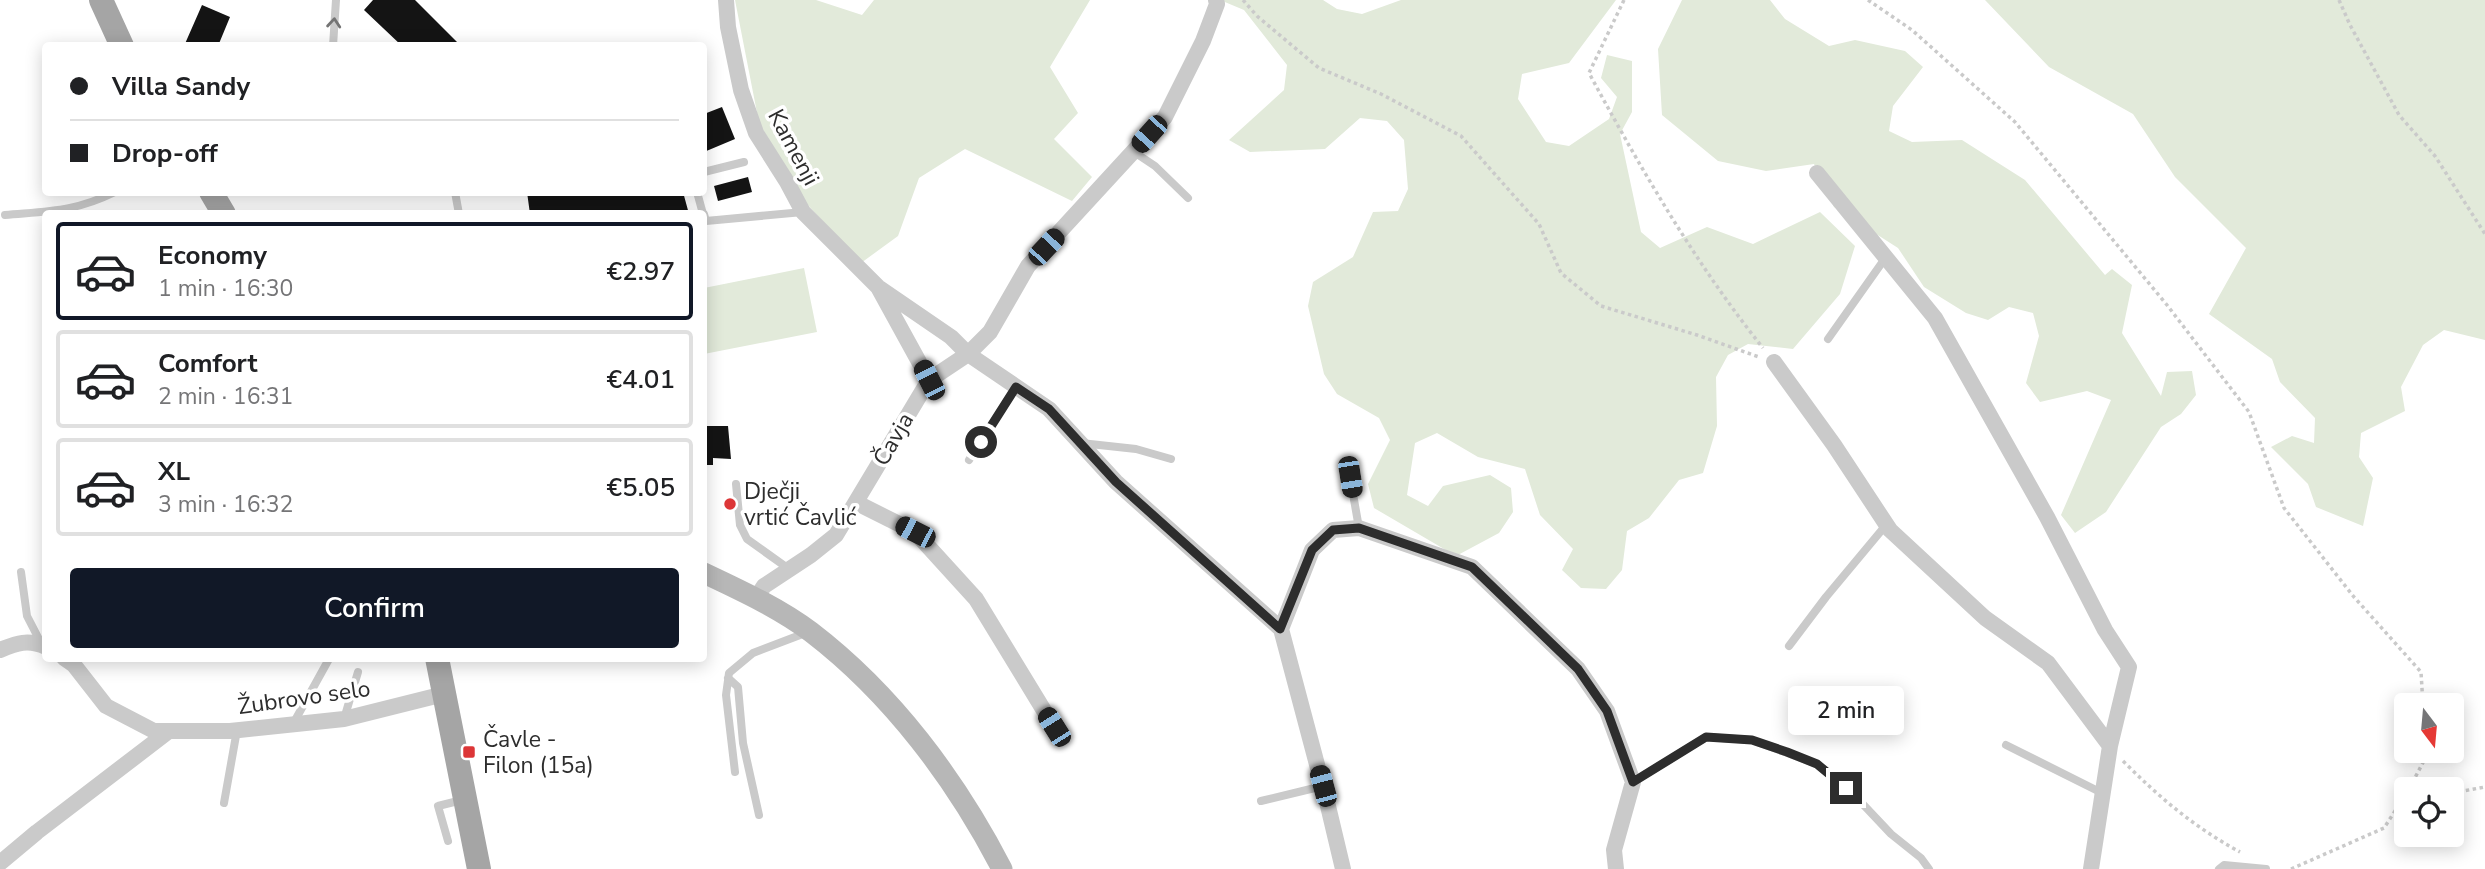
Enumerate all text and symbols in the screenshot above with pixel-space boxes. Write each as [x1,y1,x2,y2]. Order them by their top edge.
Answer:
one-way arrow [326,17,341,28]
text: Villa Sandy [112,69,250,104]
street label: Kamenji [761,104,827,191]
car [1128,111,1171,157]
text: Drop-off [112,136,218,171]
car [1024,224,1069,270]
text: Economy [158,238,267,273]
icon: car [74,240,137,303]
text: €2.97 [606,254,675,289]
text: 1 min · 16:30 [158,273,293,304]
text: Comfort [158,346,258,381]
icon: car [74,348,137,411]
car [911,357,948,403]
text: €4.01 [606,362,675,397]
text: 2 min · 16:31 [158,381,293,412]
street label: Čavja [866,407,921,472]
route start [965,426,997,458]
text: XL [158,454,190,489]
car [1337,455,1364,499]
icon: car [74,456,137,519]
text: €5.05 [606,470,675,505]
place label: Dječji vrtić Čavlić [744,476,857,533]
text: 3 min · 16:32 [158,489,293,520]
marker: Dječji vrtić Čavlić [722,496,738,512]
car [892,513,939,551]
button: Confirm [70,568,679,648]
street label: Žubrovo selo [236,673,372,722]
callout: 2 min [1788,686,1904,736]
north arrow [2394,693,2464,763]
map controls [2394,693,2464,847]
text: 2 min [1817,695,1875,726]
car [1034,704,1075,750]
place label: Čavle - Filon (15a) [483,724,594,781]
marker: Čavle - Filon (15a) [461,744,477,760]
car [1308,763,1339,809]
route end [1830,772,1862,804]
button: locate [2394,777,2464,847]

